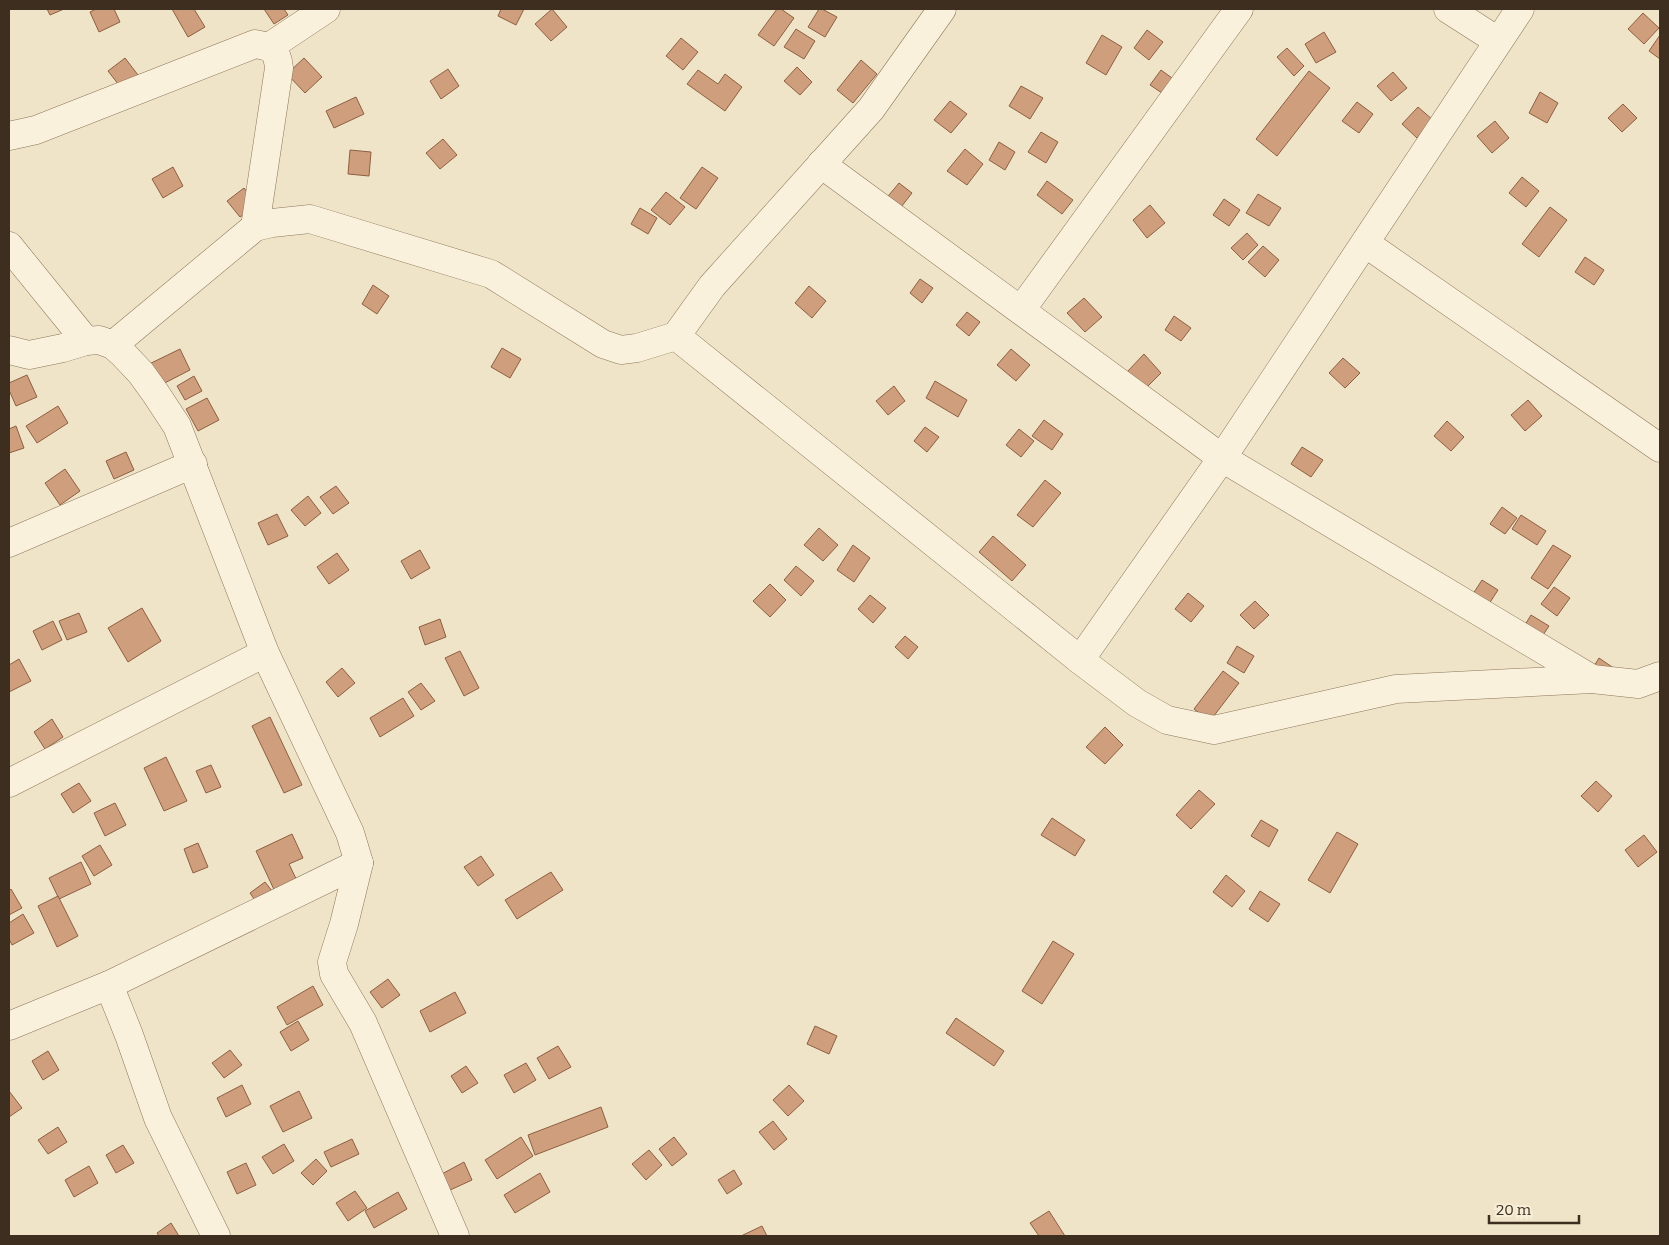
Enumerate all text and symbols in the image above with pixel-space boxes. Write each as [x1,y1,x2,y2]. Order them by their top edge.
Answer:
scale bar [1489,1192,1579,1224]
text: 20 m [1496,1201,1532,1219]

